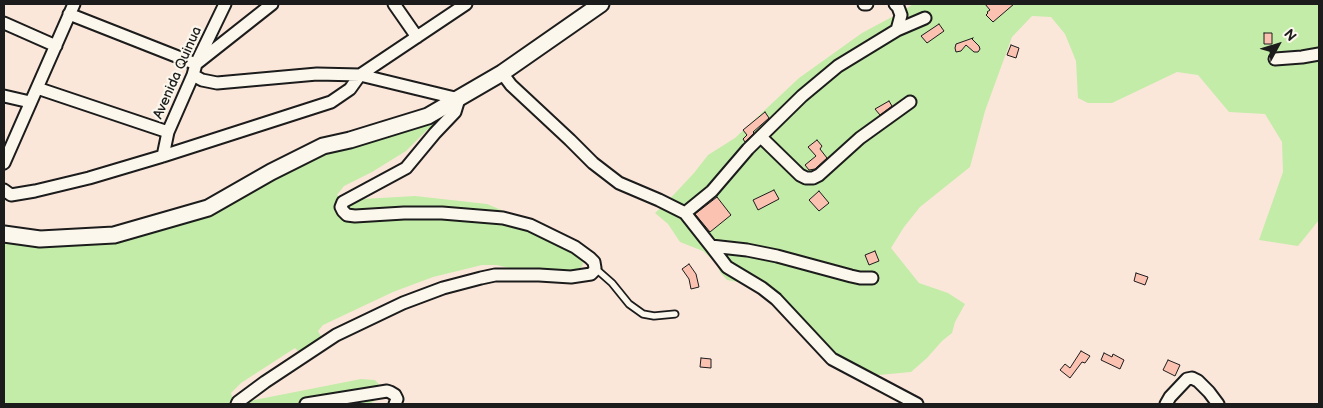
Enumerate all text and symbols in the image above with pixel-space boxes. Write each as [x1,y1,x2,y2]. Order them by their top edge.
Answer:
north arrow [1253,20,1303,70]
street label: Avenida Quinua [150,24,206,122]
text: N [1280,26,1300,45]

